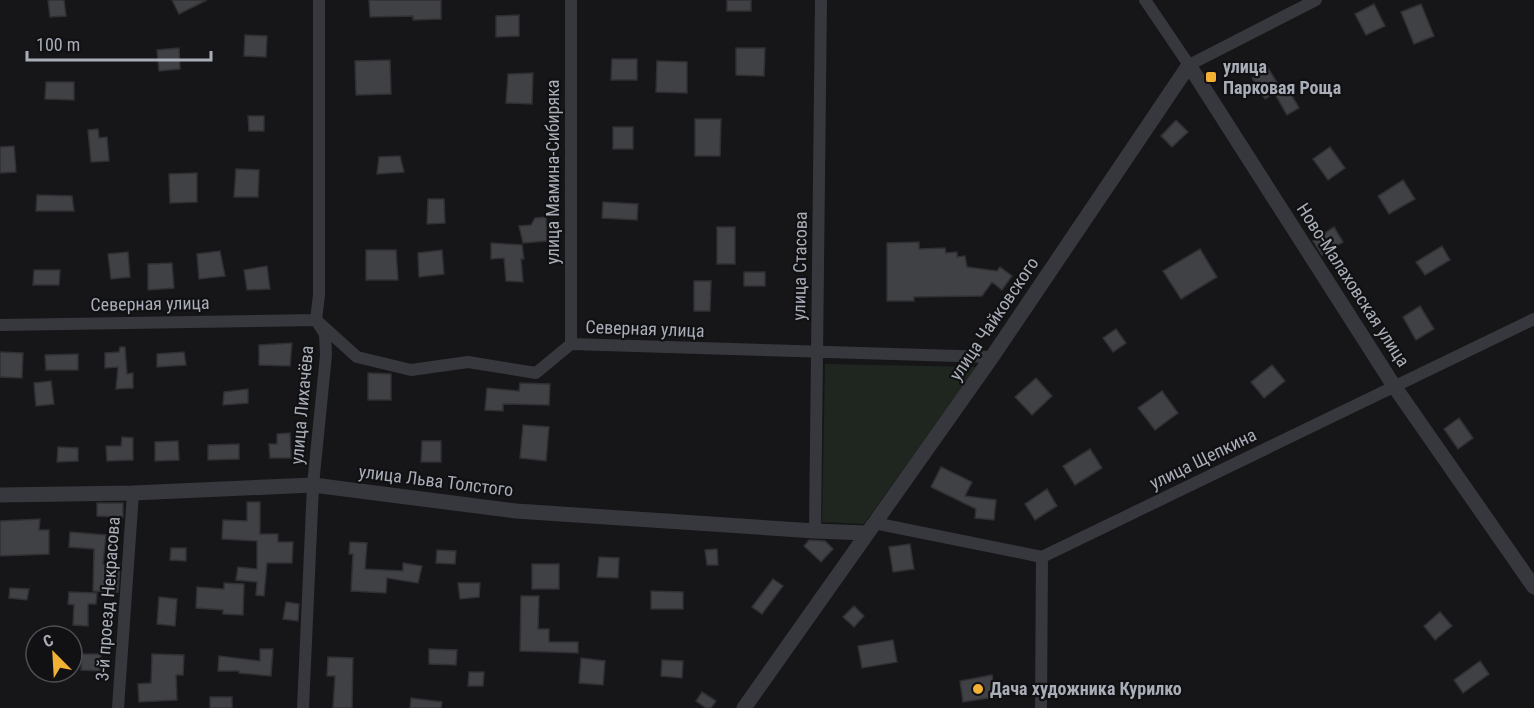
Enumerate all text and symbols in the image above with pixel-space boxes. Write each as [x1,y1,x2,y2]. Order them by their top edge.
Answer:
scale bar [27,24,212,62]
text: 100 m [36,34,80,55]
place label: улица Парковая Роща [1223,56,1341,98]
marker: улица Парковая Роща [1204,70,1218,84]
street label: улица Мамина-Сибиряка [542,80,563,264]
street label: Ново-Малаховская улица [1293,199,1414,370]
street label: улица Стасова [788,211,811,321]
street label: улица Чайковского [945,253,1043,384]
street label: Северная улица [90,292,210,315]
street label: Северная улица [585,316,705,341]
street label: улица Лихачёва [286,345,317,465]
street label: улица Щепкина [1146,424,1260,493]
street label: улица Льва Толстого [358,461,515,500]
street label: 3-й проезд Некрасова [91,516,124,682]
north arrow [24,624,84,684]
text: С [40,630,56,651]
place label: Дача художника Курилко [990,678,1182,699]
marker: Дача художника Курилко [971,682,985,696]

